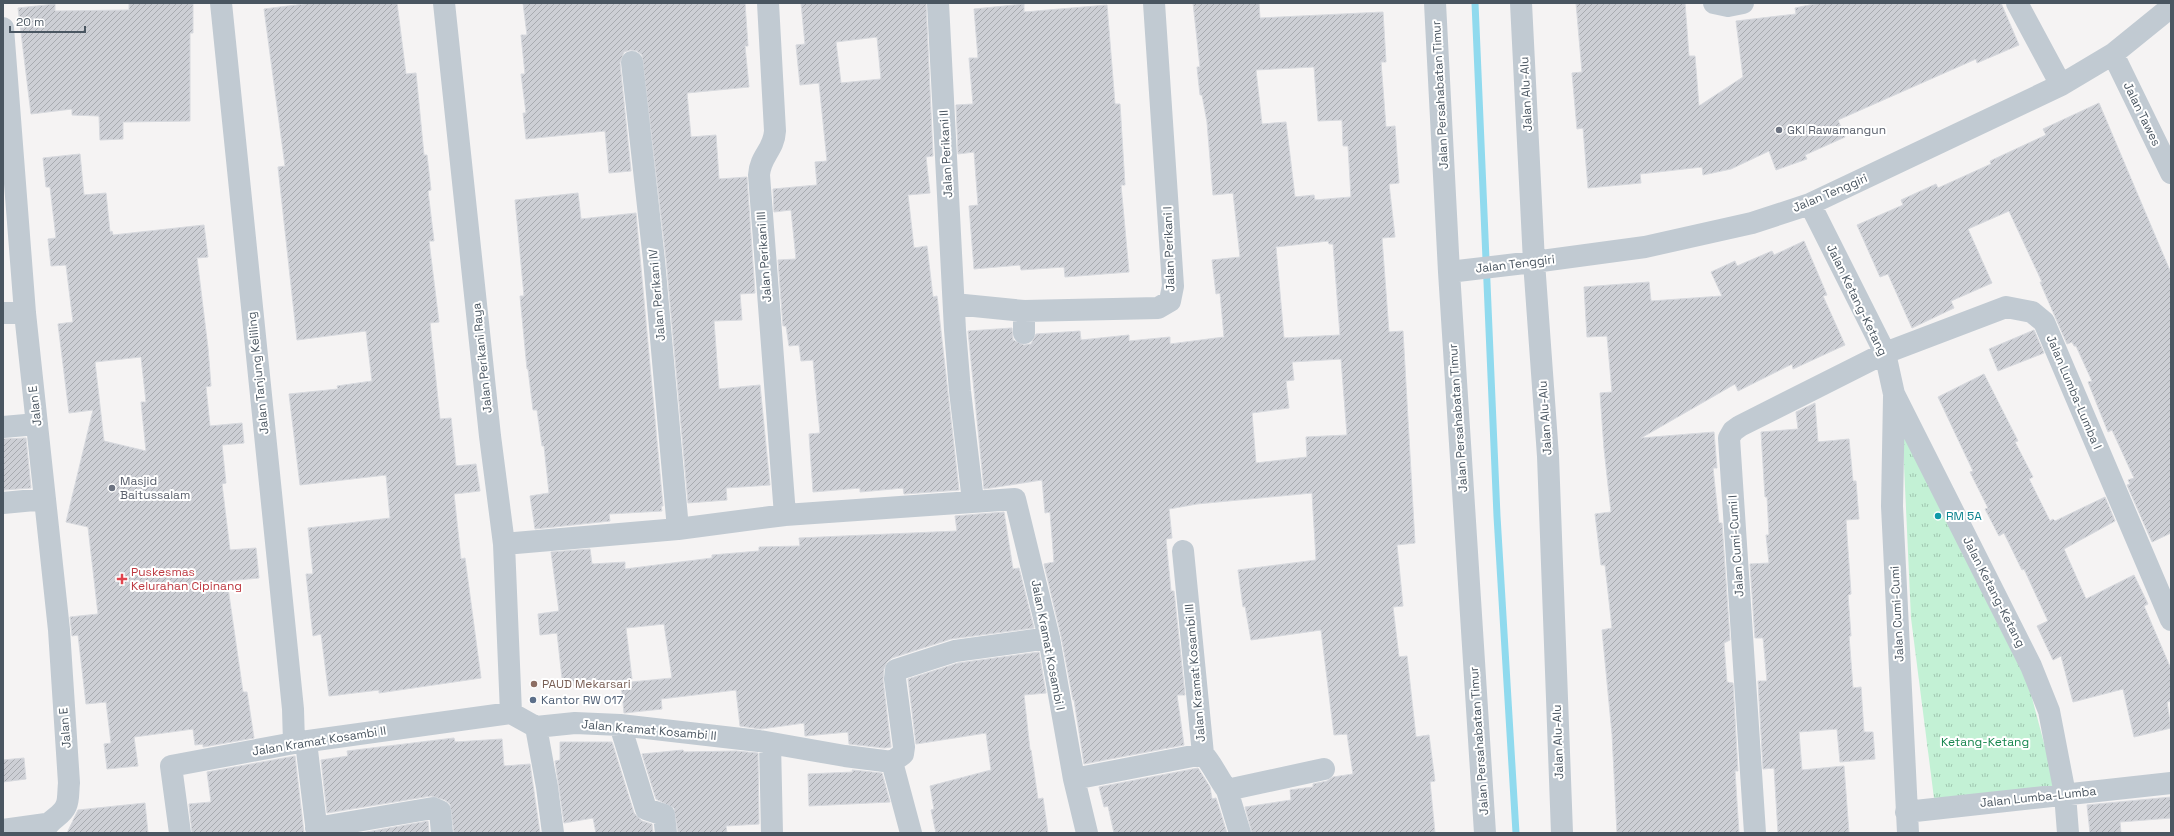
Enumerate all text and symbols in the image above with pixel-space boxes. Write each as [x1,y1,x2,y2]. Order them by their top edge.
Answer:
scale bar [10,8,85,34]
text: 20 m [16,14,44,30]
street label: Jalan Persahabatan Timur [1428,20,1452,170]
street label: Jalan Alu-Alu [1516,56,1536,132]
street label: Jalan Tawes [2120,79,2164,149]
street label: Jalan Perikani II [936,110,956,198]
place label: GKI Rawamangun [1787,122,1886,138]
marker: GKI Rawamangun [1774,125,1784,135]
street label: Jalan Tenggiri [1790,170,1870,216]
street label: Jalan Perikani I [1160,206,1178,292]
street label: Jalan Perikani III [753,211,775,303]
street label: Jalan Ketang-Ketang [1823,242,1891,358]
street label: Jalan Perikani IV [645,248,669,342]
street label: Jalan Tenggiri [1474,251,1556,277]
street label: Jalan Perikani Raya [468,302,496,414]
street label: Jalan Tanjung Keliling [244,311,272,435]
street label: Jalan Lumba-Lumba I [2043,332,2105,452]
street label: Jalan Persahabatan Timur [1445,343,1471,493]
street label: Jalan Alu-Alu [1534,380,1556,456]
street label: Jalan E [25,385,45,427]
place label: Masjid Baitussalam [120,473,190,503]
marker: Masjid Baitussalam [107,483,117,493]
street label: Jalan Cumi-Cumi I [1724,495,1748,597]
place label: RM 5A [1946,508,1982,524]
marker: RM 5A [1933,511,1943,521]
street label: Jalan Ketang-Ketang [1959,534,2029,650]
place label: Puskesmas Kelurahan Cipinang [131,564,242,594]
street label: Jalan Cumi-Cumi [1886,566,1908,662]
marker: Puskesmas Kelurahan Cipinang [116,573,128,585]
street label: Jalan Kramat Kosambi I [1027,578,1069,712]
street label: Jalan Kramat Kosambi III [1181,603,1209,743]
street label: Jalan Persahabatan Timur [1466,666,1492,816]
place label: PAUD Mekarsari [542,676,631,692]
marker: PAUD Mekarsari [529,679,539,689]
place label: Kantor RW 017 [541,692,624,708]
marker: Kantor RW 017 [528,695,538,705]
street label: Jalan Alu-Alu [1549,704,1567,780]
street label: Jalan E [55,707,75,749]
street label: Jalan Kramat Kosambi II [581,716,717,744]
street label: Jalan Kramat Kosambi II [251,722,387,760]
park label: Ketang-Ketang [1941,734,2029,750]
street label: Jalan Lumba-Lumba [1979,783,2097,811]

